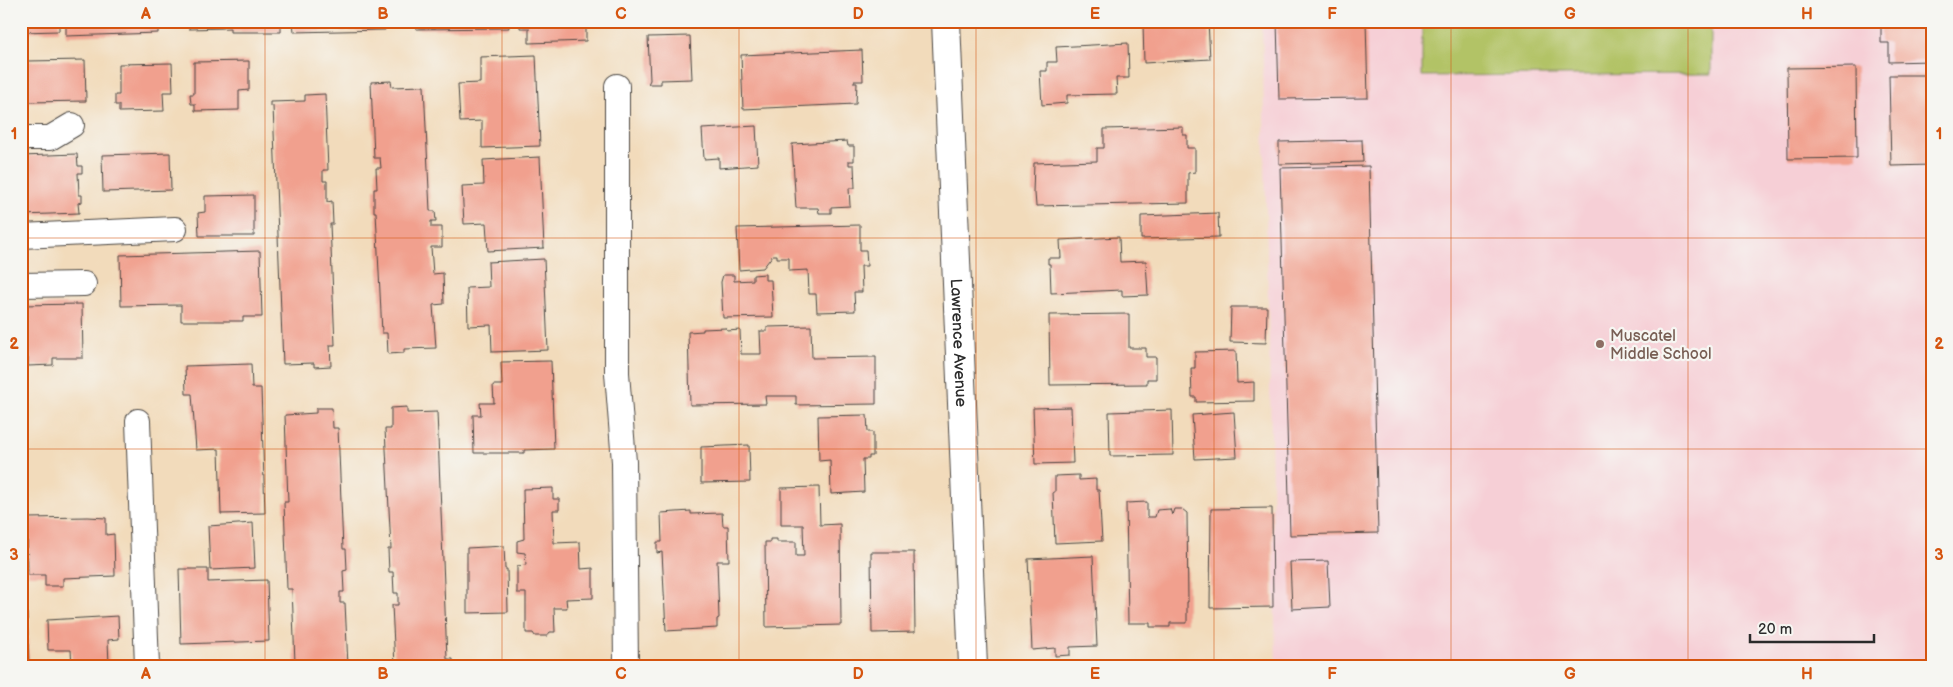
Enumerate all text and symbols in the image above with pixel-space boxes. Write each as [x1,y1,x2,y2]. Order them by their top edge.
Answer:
text: A [140,5,151,24]
text: B [377,5,389,24]
text: C [615,5,627,24]
text: D [852,5,864,24]
text: E [1090,5,1100,24]
text: F [1327,5,1337,24]
text: G [1564,5,1576,24]
text: H [1801,5,1813,24]
text: 1 [11,125,17,144]
text: 1 [1936,125,1942,144]
street label: Lawrence Avenue [946,278,970,408]
place label: Muscatel Middle School [1610,327,1712,364]
text: 2 [9,335,19,354]
text: 2 [1934,335,1944,354]
marker: Muscatel Middle School [1594,338,1606,350]
text: 3 [9,546,19,565]
text: 3 [1934,546,1944,565]
scale bar [1750,612,1874,644]
text: 20 m [1758,620,1792,639]
text: A [140,665,151,684]
text: B [377,665,389,684]
text: C [615,665,627,684]
text: D [852,665,864,684]
text: E [1090,665,1100,684]
text: F [1327,665,1337,684]
text: G [1564,665,1576,684]
text: H [1801,665,1813,684]

